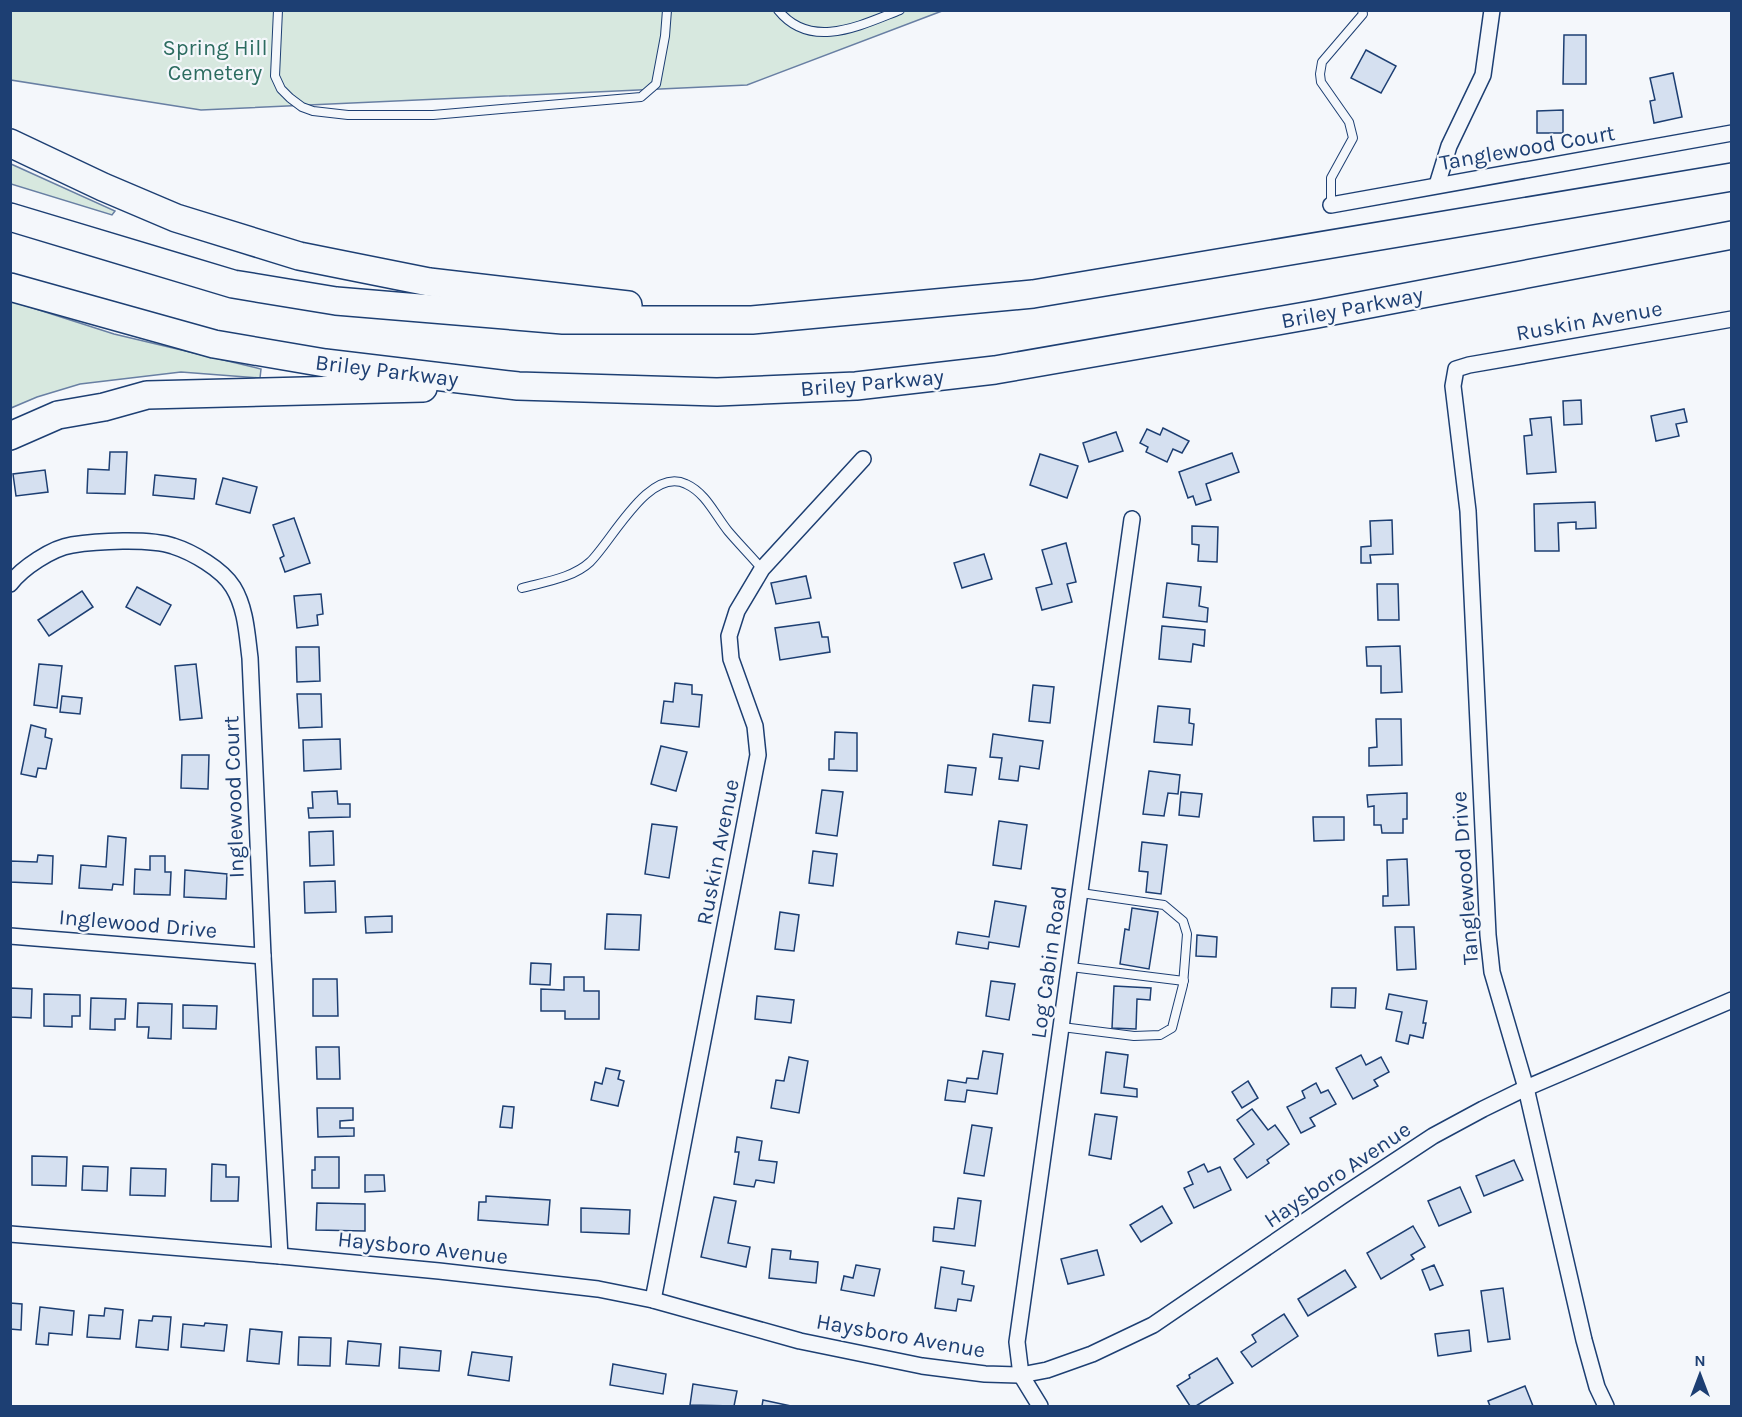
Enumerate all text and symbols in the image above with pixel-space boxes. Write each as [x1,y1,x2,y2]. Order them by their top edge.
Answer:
park label: Spring Hill Cemetery [162,35,268,86]
street label: Tanglewood Court [1437,120,1617,176]
street label: Briley Parkway [1279,281,1425,334]
street label: Ruskin Avenue [1514,295,1664,347]
street label: Briley Parkway [314,349,460,393]
street label: Briley Parkway [799,364,945,402]
street label: Inglewood Court [218,715,250,879]
street label: Ruskin Avenue [691,777,745,927]
street label: Tanglewood Drive [1446,790,1484,966]
street label: Log Cabin Road [1025,884,1073,1040]
street label: Inglewood Drive [58,904,218,944]
street label: Haysboro Avenue [1259,1116,1416,1233]
street label: Haysboro Avenue [336,1226,509,1270]
street label: Haysboro Avenue [814,1308,987,1364]
north arrow [1670,1345,1730,1405]
text: N [1694,1351,1706,1370]

